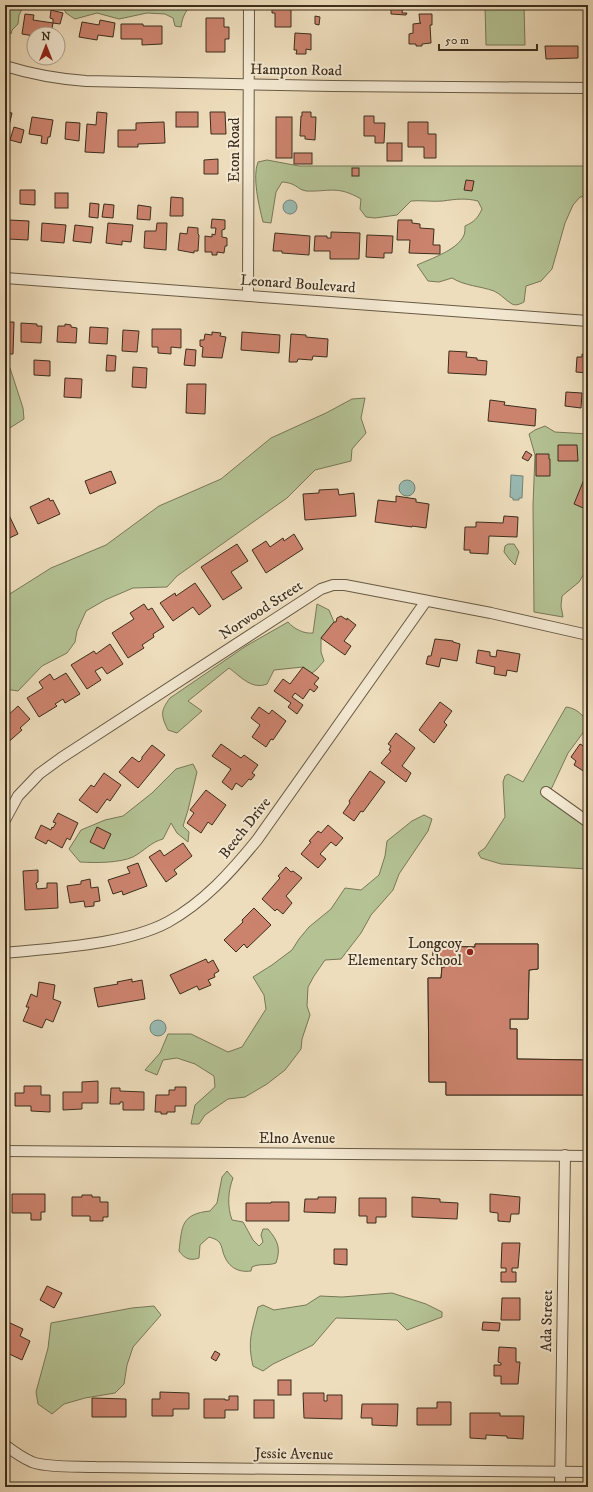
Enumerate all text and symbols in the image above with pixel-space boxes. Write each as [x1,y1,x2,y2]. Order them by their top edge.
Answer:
north arrow [26,26,66,66]
scale bar [439,26,537,52]
text: N [41,30,51,44]
text: 50 m [445,33,469,48]
street label: Hampton Road [250,60,343,80]
street label: Eton Road [225,117,244,182]
street label: Leonard Boulevard [240,270,357,298]
street label: Norwood Street [216,576,306,644]
street label: Beech Drive [215,793,275,863]
place label: Longcoy Elementary School [347,934,463,970]
marker: Longcoy Elementary School [465,947,475,957]
street label: Elno Avenue [259,1129,335,1148]
street label: Ada Street [537,1290,557,1352]
street label: Jessie Avenue [253,1444,333,1464]

